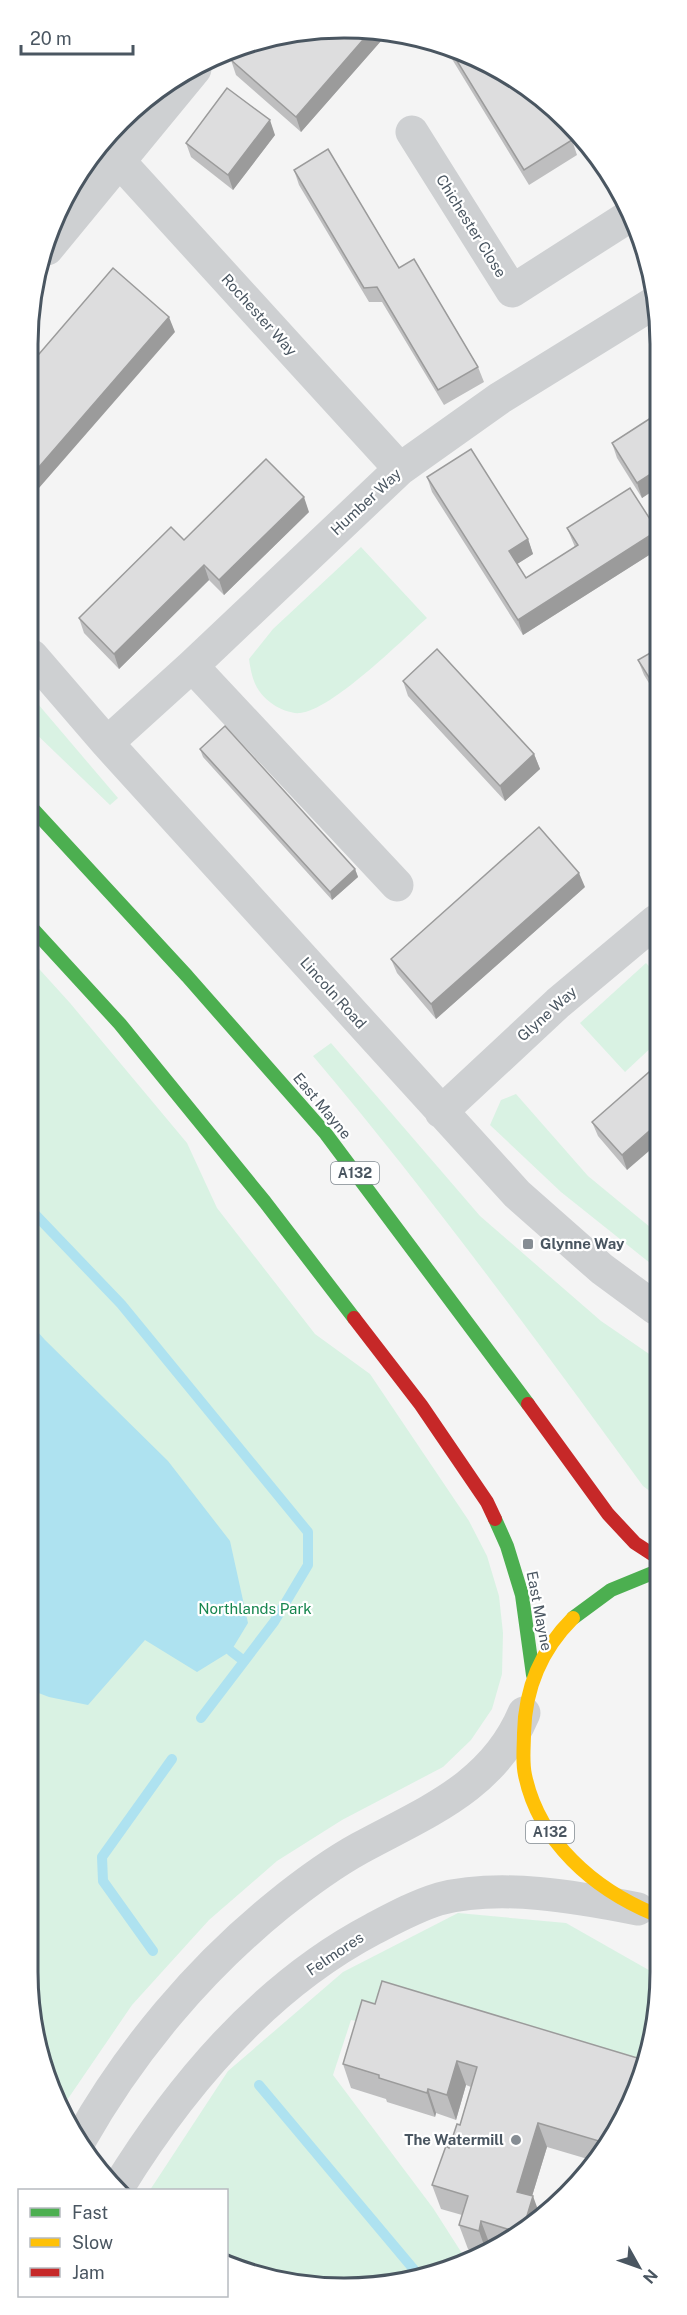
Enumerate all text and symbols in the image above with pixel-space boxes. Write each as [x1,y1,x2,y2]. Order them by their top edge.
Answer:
scale bar [21,18,134,56]
text: 20 m [30,28,72,49]
street label: Chichester Close [433,171,510,280]
street label: Rochester Way [218,270,300,359]
street label: Humber Way [327,465,404,538]
street label: Lincoln Road [297,954,370,1032]
street label: Glyne Way [514,983,580,1044]
street label: East Mayne [290,1069,355,1142]
road number: A132 [331,1162,379,1184]
place label: Glynne Way [540,1235,625,1252]
marker: Glynne Way [521,1237,535,1251]
street label: East Mayne [523,1570,556,1652]
park label: Northlands Park [198,1600,312,1617]
road number: A132 [526,1821,574,1843]
street label: Felmores [303,1928,366,1979]
place label: The Watermill [404,2131,504,2148]
marker: The Watermill [509,2133,523,2147]
legend [18,2189,228,2297]
text: Fast [72,2202,108,2223]
text: Slow [72,2232,113,2253]
north arrow [609,2237,669,2297]
text: Jam [72,2262,105,2283]
text: N [639,2265,661,2287]

